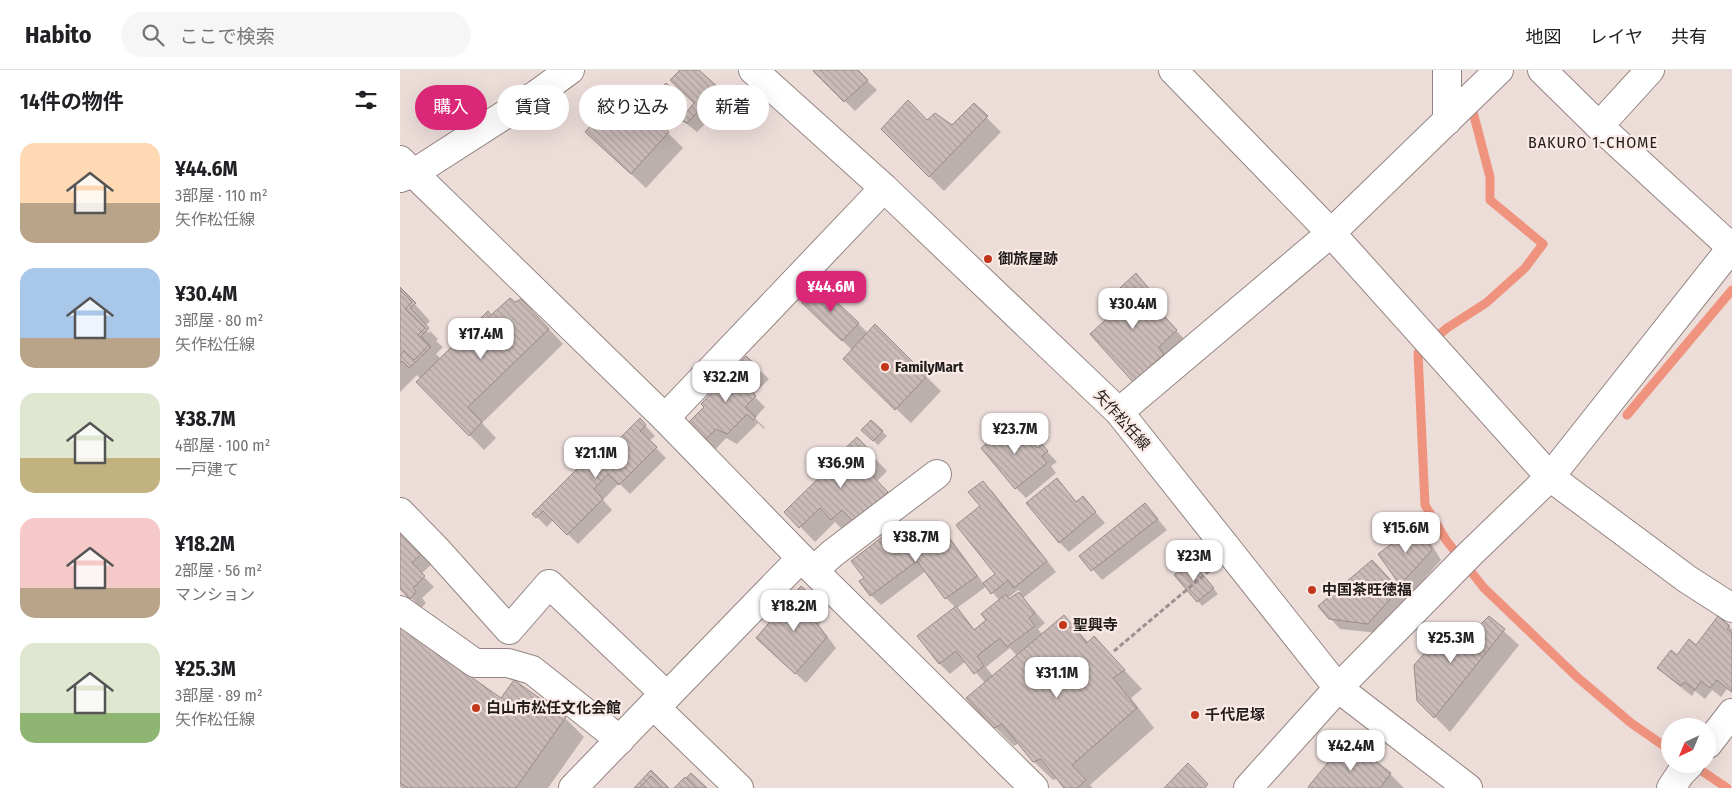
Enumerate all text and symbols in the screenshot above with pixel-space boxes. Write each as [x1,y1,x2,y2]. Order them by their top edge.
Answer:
search box [121,12,471,57]
text: Habito [25,21,91,49]
icon: search [139,21,167,49]
text: ここで検索 [179,25,274,48]
text: 地図 [1526,26,1562,48]
text: レイヤ [1590,26,1643,48]
text: 共有 [1671,26,1707,48]
chip: 購入 [415,85,487,130]
chip: 賃貸 [497,85,569,130]
chip: 絞り込み [579,85,687,130]
chip: 新着 [697,85,769,130]
icon: filters [352,86,380,114]
text: 14件の物件 [20,89,124,115]
district label: BAKURO 1-CHOME [1528,133,1658,152]
text: ¥44.6M [175,156,238,182]
icon: home [60,163,120,223]
text: 3部屋 · 110 m² [175,186,268,205]
text: 矢作松任線 [175,210,255,229]
place label: 御旅屋跡 [998,250,1058,268]
marker: 御旅屋跡 [982,253,994,265]
pin: ¥44.6M [790,270,872,313]
text: ¥44.6M [807,277,855,296]
text: ¥30.4M [175,281,237,307]
icon: home [60,288,120,348]
pin: ¥30.4M [1092,288,1174,330]
text: ¥30.4M [1109,294,1157,313]
text: 3部屋 · 80 m² [175,311,263,330]
pin: ¥17.4M [440,318,522,360]
text: ¥17.4M [459,324,503,343]
text: 矢作松任線 [175,335,255,354]
place label: FamilyMart [895,358,964,376]
pin: ¥32.2M [685,360,767,403]
marker: FamilyMart [879,361,891,373]
text: ¥32.2M [703,367,749,386]
street label: 矢作松任線 [1090,386,1154,454]
text: ¥38.7M [175,406,236,432]
pin: ¥23.7M [974,412,1056,455]
icon: home [60,413,120,473]
text: ¥23.7M [992,419,1038,438]
text: 4部屋 · 100 m² [175,436,270,455]
pin: ¥21.1M [555,436,637,479]
text: ¥21.1M [575,443,617,462]
pin: ¥36.9M [800,446,882,489]
text: ¥36.9M [817,453,865,472]
text: 一戸建て [175,460,239,479]
pin: ¥15.6M [1365,512,1447,554]
text: ¥15.6M [1383,518,1429,537]
pin: ¥38.7M [875,520,957,563]
text: ¥38.7M [893,527,939,546]
text: ¥18.2M [175,531,235,557]
icon: home [60,538,120,598]
pin: ¥23M [1164,540,1224,582]
text: ¥23M [1177,546,1211,565]
text: 2部屋 · 56 m² [175,561,262,580]
place label: 中国茶旺徳福 [1322,581,1412,599]
marker: 中国茶旺徳福 [1306,584,1318,596]
text: マンション [175,585,255,604]
pin: ¥18.2M [753,590,835,632]
text: ¥18.2M [771,596,817,615]
place label: 聖興寺 [1073,616,1118,634]
marker: 聖興寺 [1057,619,1069,631]
pin: ¥25.3M [1410,622,1492,664]
text: ¥25.3M [1428,628,1474,647]
text: ¥25.3M [175,656,236,682]
pin: ¥31.1M [1016,656,1098,699]
icon: home [60,663,120,723]
text: ¥31.1M [1036,663,1078,682]
text: 3部屋 · 89 m² [175,686,262,705]
place label: 白山市松任文化会館 [486,699,621,717]
marker: 白山市松任文化会館 [470,702,482,714]
place label: 千代尼塚 [1205,706,1265,724]
marker: 千代尼塚 [1189,709,1201,721]
text: 矢作松任線 [175,710,255,729]
north arrow [1661,718,1716,772]
map controls [1661,718,1716,773]
pin: ¥42.4M [1310,730,1392,772]
text: ¥42.4M [1328,736,1374,755]

